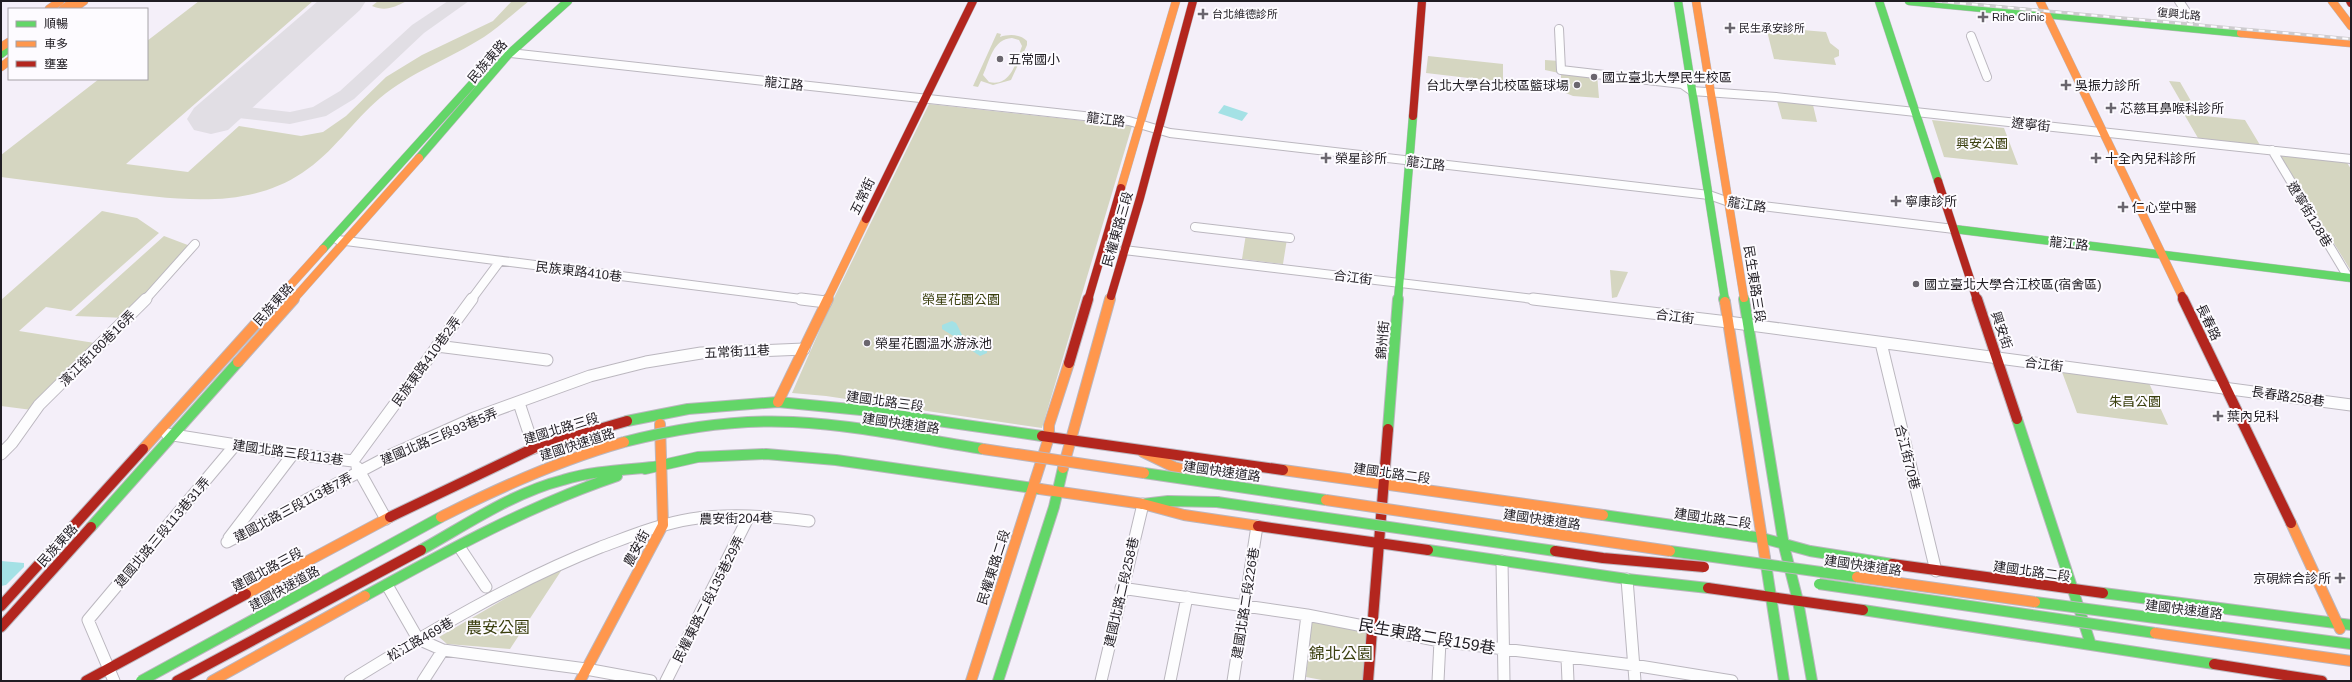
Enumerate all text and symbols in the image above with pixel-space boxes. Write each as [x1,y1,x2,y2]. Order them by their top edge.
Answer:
street label: 復興北路 [2157,6,2201,22]
legend [8,8,148,80]
marker: 台北維德診所 [1197,8,1209,20]
place label: 台北維德診所 [1212,8,1278,20]
marker: Rihe Clinic [1977,11,1989,23]
place label: Rihe Clinic [1992,11,2045,23]
text: 順暢 [44,17,68,31]
marker: 民生承安診所 [1724,22,1736,34]
place label: 民生承安診所 [1739,22,1805,34]
text: 車多 [44,37,68,51]
street label: 民族東路 [465,37,510,86]
place label: 五常國小 [1008,52,1060,67]
marker: 五常國小 [995,54,1005,64]
text: 壅塞 [44,57,68,71]
place label: 國立臺北大學民生校區 [1602,70,1732,85]
marker: 國立臺北大學民生校區 [1589,72,1599,82]
street label: 龍江路 [764,74,804,93]
place label: 台北大學台北校區籃球場 [1426,78,1569,93]
place label: 吳振力診所 [2075,78,2140,93]
marker: 吳振力診所 [2060,79,2072,91]
marker: 台北大學台北校區籃球場 [1572,80,1582,90]
place label: 芯慈耳鼻喉科診所 [2120,101,2224,116]
marker: 芯慈耳鼻喉科診所 [2105,102,2117,114]
street label: 龍江路 [1086,110,1126,129]
street label: 遼寧街 [2011,115,2051,134]
park label: 興安公園 [1956,136,2008,151]
place label: 榮星診所 [1335,151,1387,166]
place label: 十全內兒科診所 [2105,151,2196,166]
marker: 榮星診所 [1320,152,1332,164]
marker: 十全內兒科診所 [2090,152,2102,164]
street label: 龍江路 [1406,154,1446,173]
street label: 五常街 [847,175,878,217]
street label: 遼寧街128巷 [2284,179,2335,250]
street label: 民權東路三段 [1100,190,1135,269]
street label: 龍江路 [1726,194,1767,215]
place label: 寧康診所 [1905,194,1957,209]
marker: 寧康診所 [1890,195,1902,207]
place label: 仁心堂中醫 [2132,200,2197,215]
marker: 仁心堂中醫 [2117,201,2129,213]
street label: 龍江路 [2049,234,2089,253]
street label: 民生東路三段 [1741,244,1768,324]
street label: 民族東路410巷 [535,259,623,284]
street label: 合江街 [1333,268,1373,287]
place label: 國立臺北大學合江校區(宿舍區) [1924,277,2102,292]
marker: 國立臺北大學合江校區(宿舍區) [1911,279,1921,289]
street label: 民族東路 [250,280,296,329]
park label: 榮星花園公園 [922,292,1000,307]
street label: 長春路 [2193,301,2224,343]
street label: 濱江街180巷16弄 [56,307,138,389]
street label: 合江街 [1655,307,1695,326]
street label: 興安街 [1988,309,2015,351]
street label: 民族東路410巷2弄 [389,314,464,409]
street label: 錦州街 [1373,320,1392,360]
place label: 榮星花園溫水游泳池 [875,336,992,351]
marker: 榮星花園溫水游泳池 [862,338,872,348]
street label: 五常街11巷 [704,342,770,361]
street label: 合江街 [2024,355,2064,374]
street label: 長春路258巷 [2250,384,2325,409]
street label: 建國北路三段 [845,389,925,414]
park label: 朱昌公園 [2109,394,2161,409]
street label: 建國北路三段93巷5弄 [378,405,500,468]
place label: 葉內兒科 [2227,409,2279,424]
street label: 建國北路三段 [522,410,601,447]
marker: 葉內兒科 [2212,410,2224,422]
street label: 建國快速道路 [861,411,941,436]
street label: 合江街70巷 [1892,423,1923,491]
street label: 建國快速道路 [538,425,617,464]
street label: 建國北路三段113巷 [232,437,344,468]
street label: 建國快速道路 [1182,459,1262,484]
street label: 建國北路二段 [1352,461,1432,486]
street label: 建國北路三段113巷7弄 [231,470,355,545]
street label: 建國北路三段113巷31弄 [112,474,213,590]
street label: 建國北路二段 [1673,506,1753,531]
street label: 建國快速道路 [1502,507,1582,532]
street label: 農安街204巷 [699,510,773,527]
street label: 民族東路 [34,521,80,570]
street label: 農安街 [621,527,652,569]
street label: 民權東路二段 [974,528,1013,607]
street label: 民權東路二段135巷29弄 [670,533,747,665]
street label: 建國北路二段258巷 [1102,536,1141,649]
street label: 建國北路三段 [229,545,305,594]
street label: 建國北路二段226巷 [1229,546,1262,660]
street label: 建國快速道路 [1823,553,1903,578]
street label: 建國北路二段 [1992,559,2072,584]
street label: 建國快速道路 [246,563,322,614]
place label: 京硯綜合診所 [2253,571,2331,586]
marker: 京硯綜合診所 [2334,572,2346,584]
street label: 建國快速道路 [2144,597,2224,622]
street label: 松江路469巷 [385,615,456,664]
street label: 民生東路二段159巷 [1357,616,1497,657]
park label: 農安公園 [466,619,530,636]
park label: 錦北公園 [1309,645,1373,662]

